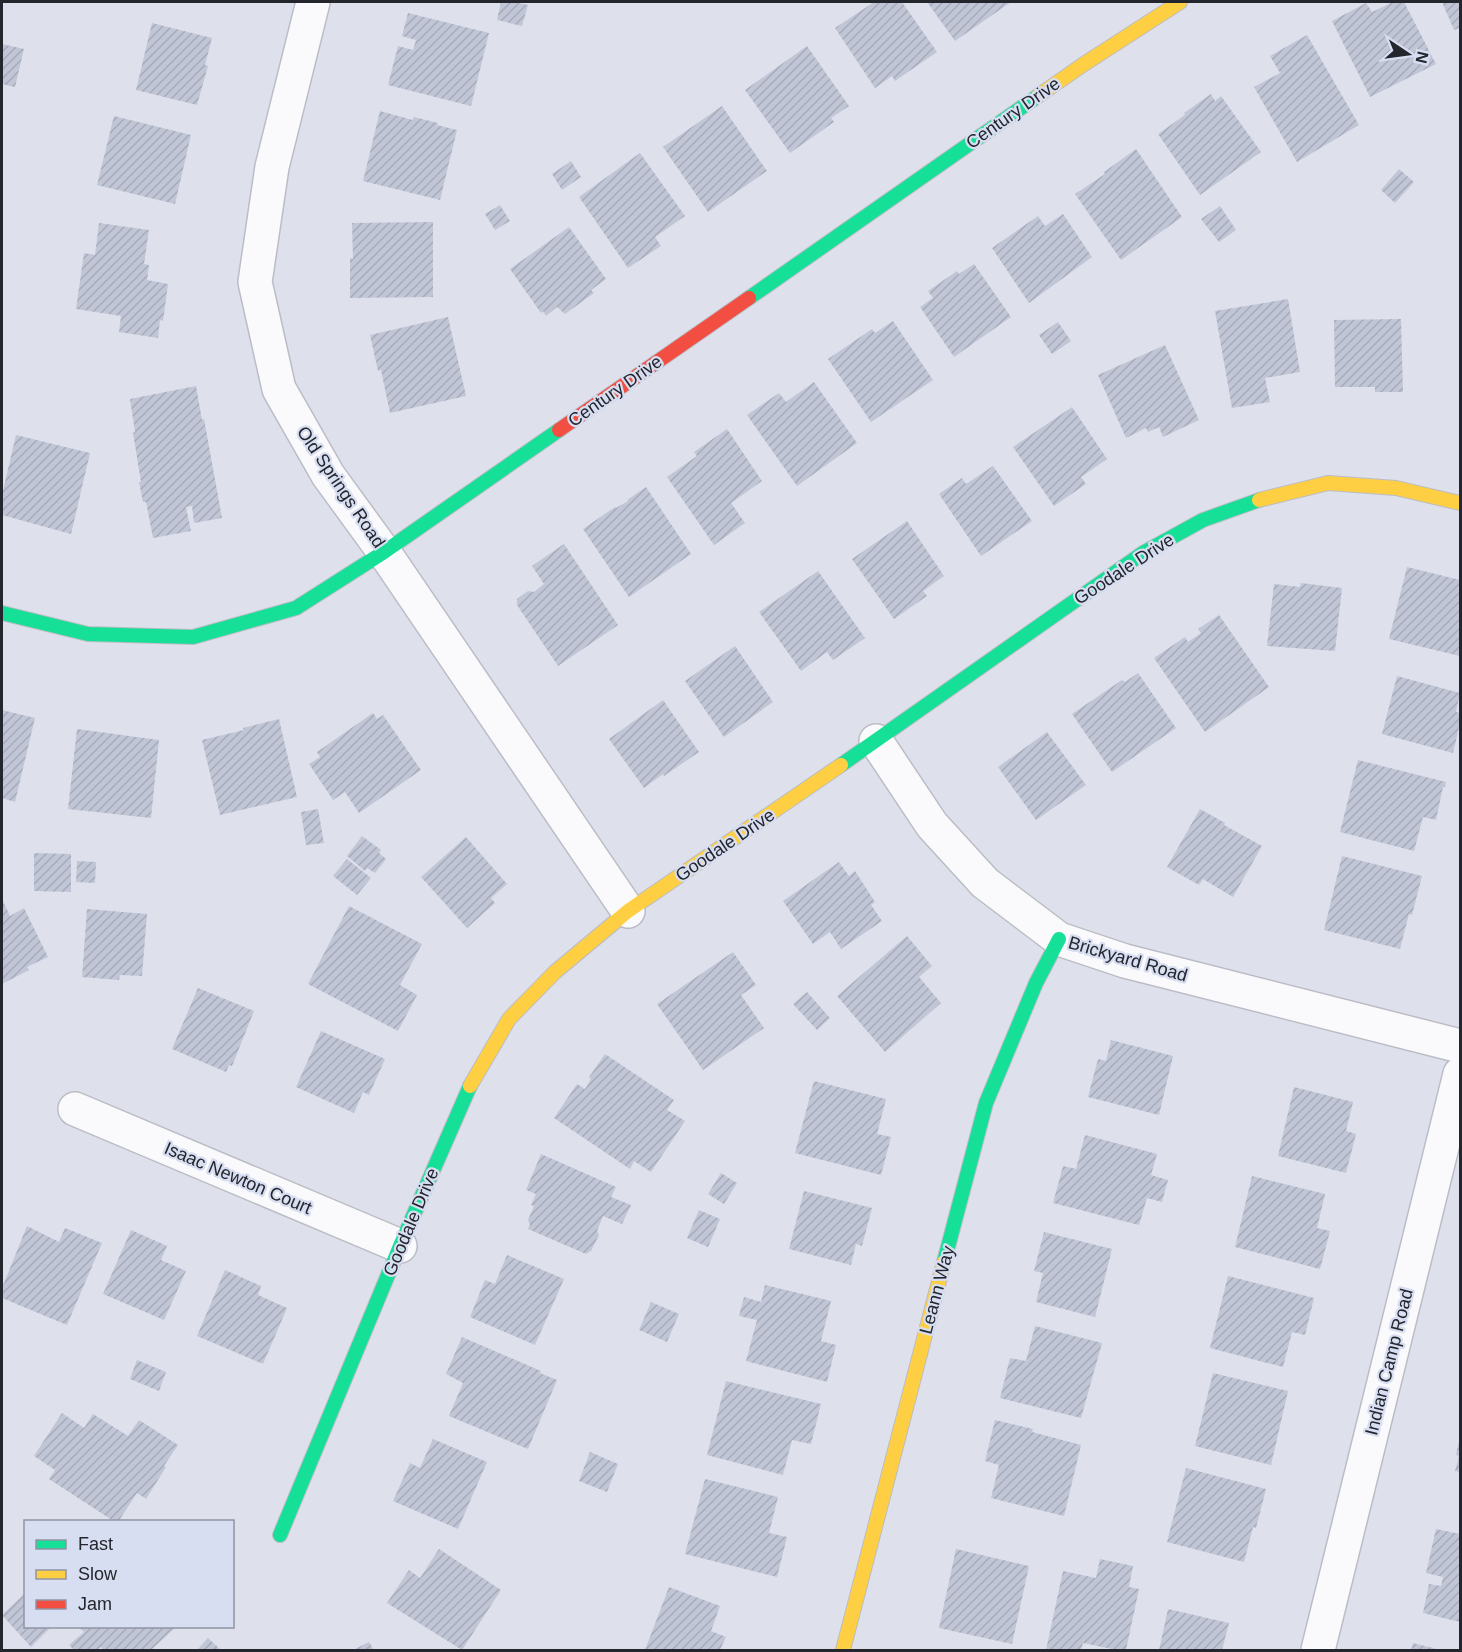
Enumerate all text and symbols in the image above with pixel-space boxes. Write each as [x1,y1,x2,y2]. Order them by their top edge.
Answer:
north arrow [1378,24,1438,84]
text: N [1413,50,1432,65]
street label: Century Drive [962,73,1064,153]
street label: Century Drive [564,351,666,431]
street label: Old Springs Road [293,423,389,551]
street label: Goodale Drive [1070,529,1178,609]
street label: Goodale Drive [672,805,778,885]
street label: Brickyard Road [1066,932,1190,986]
street label: Isaac Newton Court [161,1138,315,1218]
street label: Goodale Drive [379,1165,443,1279]
street label: Leann Way [916,1244,958,1336]
street label: Indian Camp Road [1361,1287,1417,1437]
legend [24,1520,234,1628]
text: Fast [78,1534,113,1554]
text: Slow [78,1564,118,1584]
text: Jam [78,1594,112,1614]

